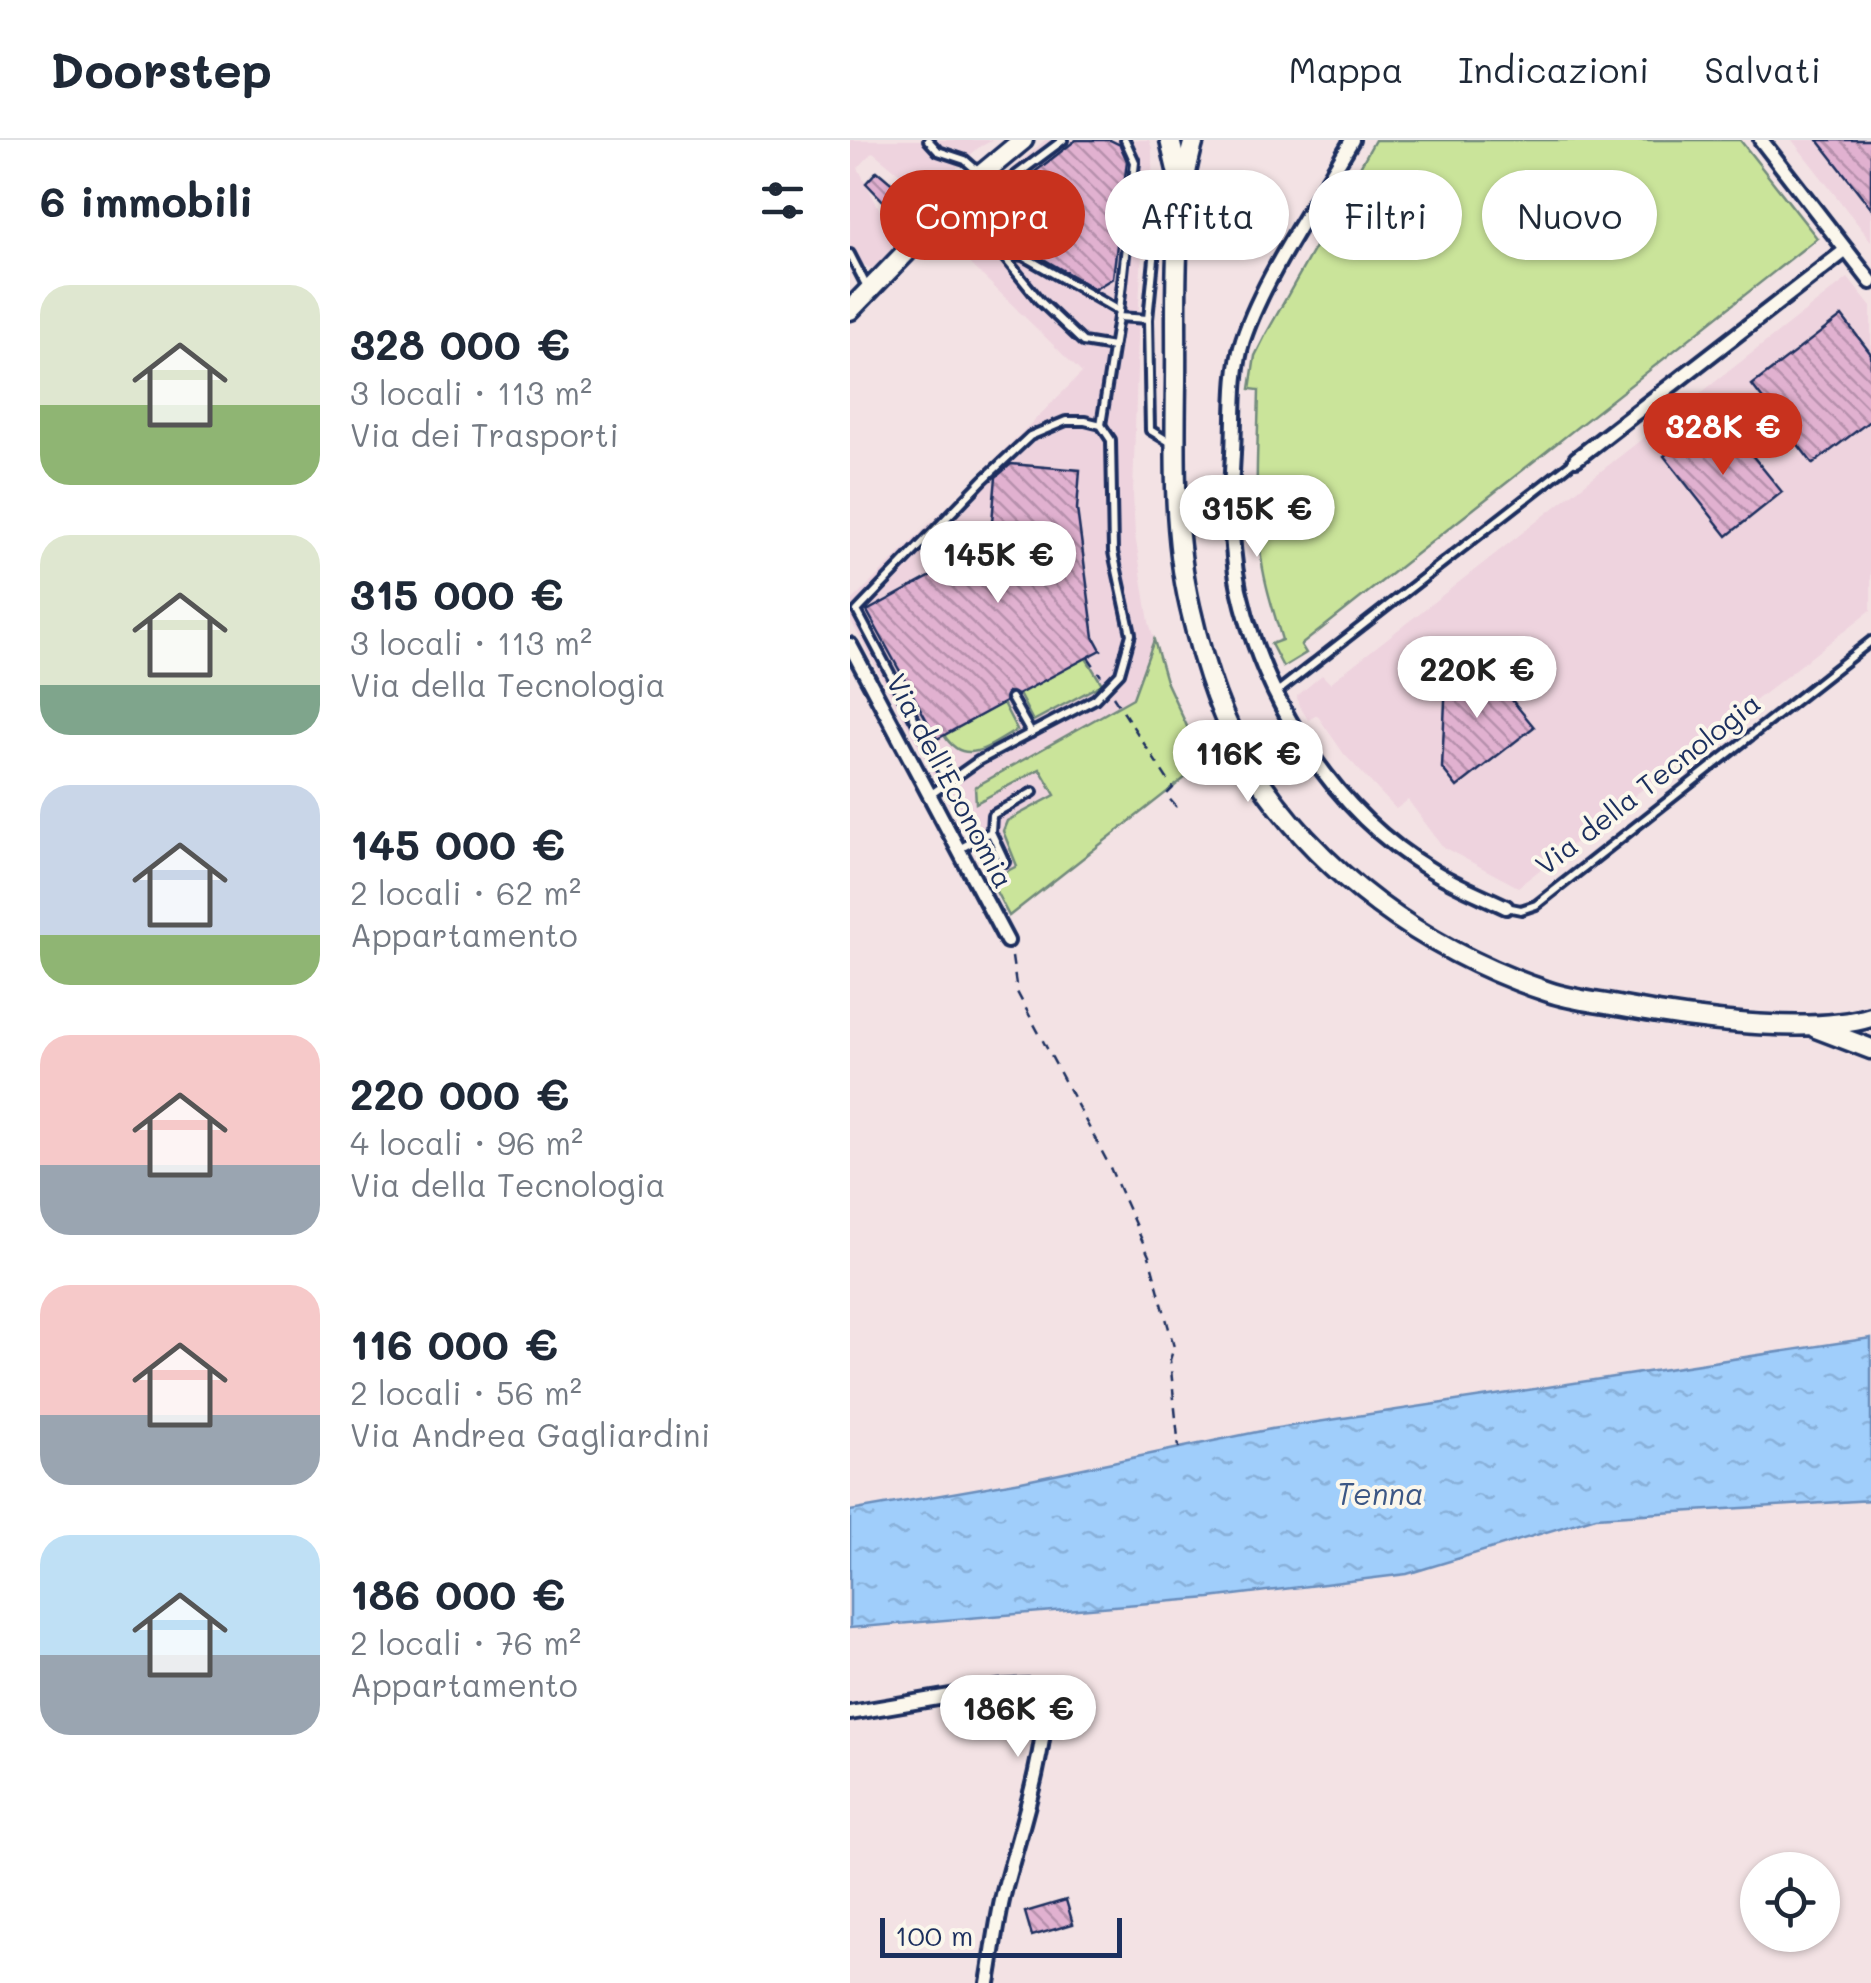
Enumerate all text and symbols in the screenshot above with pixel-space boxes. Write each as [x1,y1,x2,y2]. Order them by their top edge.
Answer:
text: Doorstep [50,38,272,100]
text: Mappa [1289,46,1403,92]
text: Indicazioni [1458,46,1649,92]
text: Salvati [1704,46,1821,92]
chip: Compra [880,170,1085,260]
chip: Affitta [1105,170,1289,260]
chip: Filtri [1309,170,1462,260]
chip: Nuovo [1482,170,1657,260]
text: 6 immobili [40,173,253,228]
icon: filters [755,173,810,228]
text: 328 000 € [350,316,570,371]
icon: home [120,325,240,445]
text: 3 locali · 113 m² [350,371,592,413]
pin: 328K € [1642,393,1804,478]
text: 328K € [1665,404,1781,446]
text: Via dei Trasporti [350,413,619,455]
pin: 315K € [1176,475,1338,560]
text: 315K € [1202,486,1312,528]
pin: 145K € [917,521,1079,606]
text: 145K € [942,532,1054,574]
text: 315 000 € [350,566,564,621]
icon: home [120,575,240,695]
text: 3 locali · 113 m² [350,621,592,663]
pin: 220K € [1396,636,1558,721]
text: 220K € [1420,647,1534,689]
text: Via della Tecnologia [350,663,665,705]
street label: Via dell'Economia [879,667,1023,894]
street label: Via della Tecnologia [1528,684,1767,882]
pin: 116K € [1167,720,1329,805]
text: 116K € [1195,731,1301,773]
text: 145 000 € [350,816,565,871]
icon: home [120,825,240,945]
text: 2 locali · 62 m² [350,871,581,913]
text: Appartamento [350,913,578,955]
text: 220 000 € [350,1066,569,1121]
icon: home [120,1075,240,1195]
text: 4 locali · 96 m² [350,1121,583,1163]
text: Via della Tecnologia [350,1163,665,1205]
text: 116 000 € [350,1316,558,1371]
icon: home [120,1325,240,1445]
text: 2 locali · 56 m² [350,1371,582,1413]
text: Via Andrea Gagliardini [350,1413,710,1455]
water label: Tenna [1336,1473,1424,1513]
text: 186 000 € [350,1566,565,1621]
icon: home [120,1575,240,1695]
text: 2 locali · 76 m² [350,1621,581,1663]
text: Appartamento [350,1663,578,1705]
pin: 186K € [937,1675,1099,1760]
text: 186K € [962,1686,1074,1728]
map controls [1740,1852,1840,1952]
button: locate [1740,1852,1840,1952]
scale bar [880,1913,1122,1958]
text: 100 m [895,1917,973,1953]

